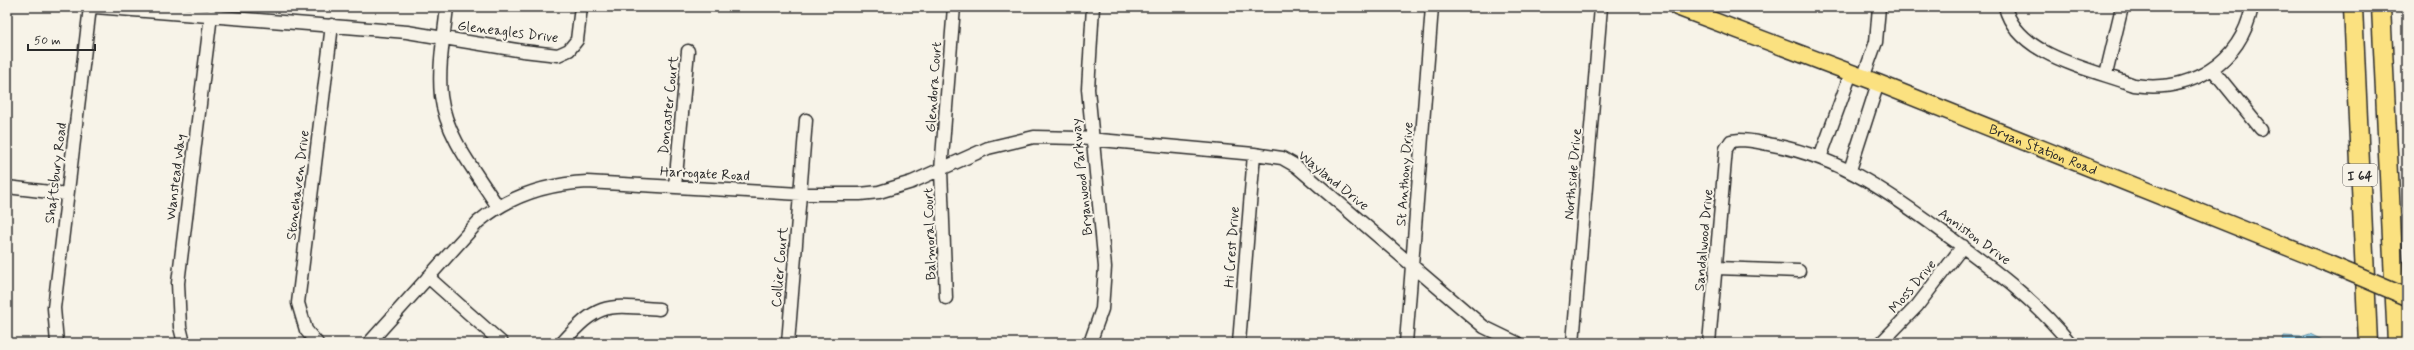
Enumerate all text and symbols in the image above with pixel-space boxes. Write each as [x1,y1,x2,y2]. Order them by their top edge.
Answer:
street label: Gleneagles Drive [456,17,559,47]
scale bar [28,26,95,52]
text: 50 m [34,33,61,49]
street label: Glendora Court [922,41,946,133]
street label: Doncaster Court [655,54,683,155]
street label: Bryanwood Parkway [1067,117,1097,236]
street label: Bryan Station Road [1986,120,2100,180]
street label: St Anthony Drive [1392,121,1418,227]
street label: Shaftsbury Road [41,122,71,225]
street label: Northside Drive [1560,127,1586,221]
street label: Stonehaven Drive [282,129,314,241]
street label: Wanstead Way [162,133,190,221]
street label: Wayland Drive [1294,147,1373,215]
street label: Harrogate Road [660,163,750,185]
road number: I 64 [2343,164,2377,186]
street label: Balmoral Court [919,188,941,280]
street label: Sandalwood Drive [1691,188,1717,292]
street label: Anniston Drive [1935,204,2014,269]
street label: Hi Crest Drive [1220,206,1244,288]
street label: Collier Court [768,225,793,308]
street label: Moss Drive [1885,256,1940,317]

